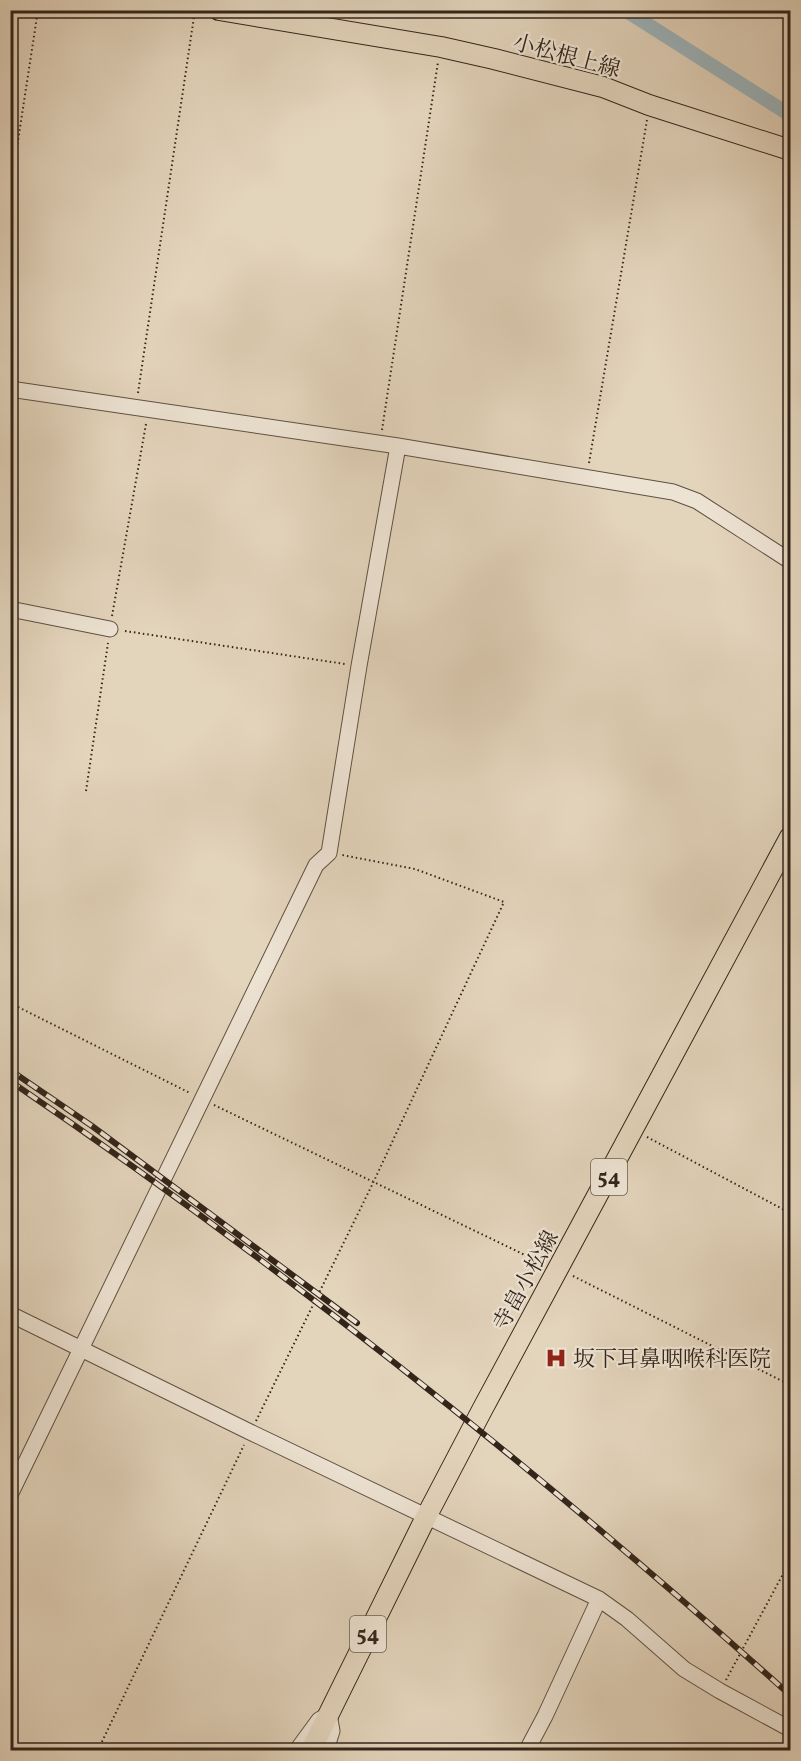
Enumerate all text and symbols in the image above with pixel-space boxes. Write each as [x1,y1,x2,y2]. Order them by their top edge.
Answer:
street label: 小松根上線 [509,28,623,87]
road number: 54 [591,1159,627,1195]
street label: 寺畠小松線 [487,1226,567,1337]
place label: 坂下耳鼻咽喉科医院 [573,1345,771,1376]
hospital icon: 坂下耳鼻咽喉科医院 [544,1346,568,1370]
road number: 54 [350,1616,386,1652]

